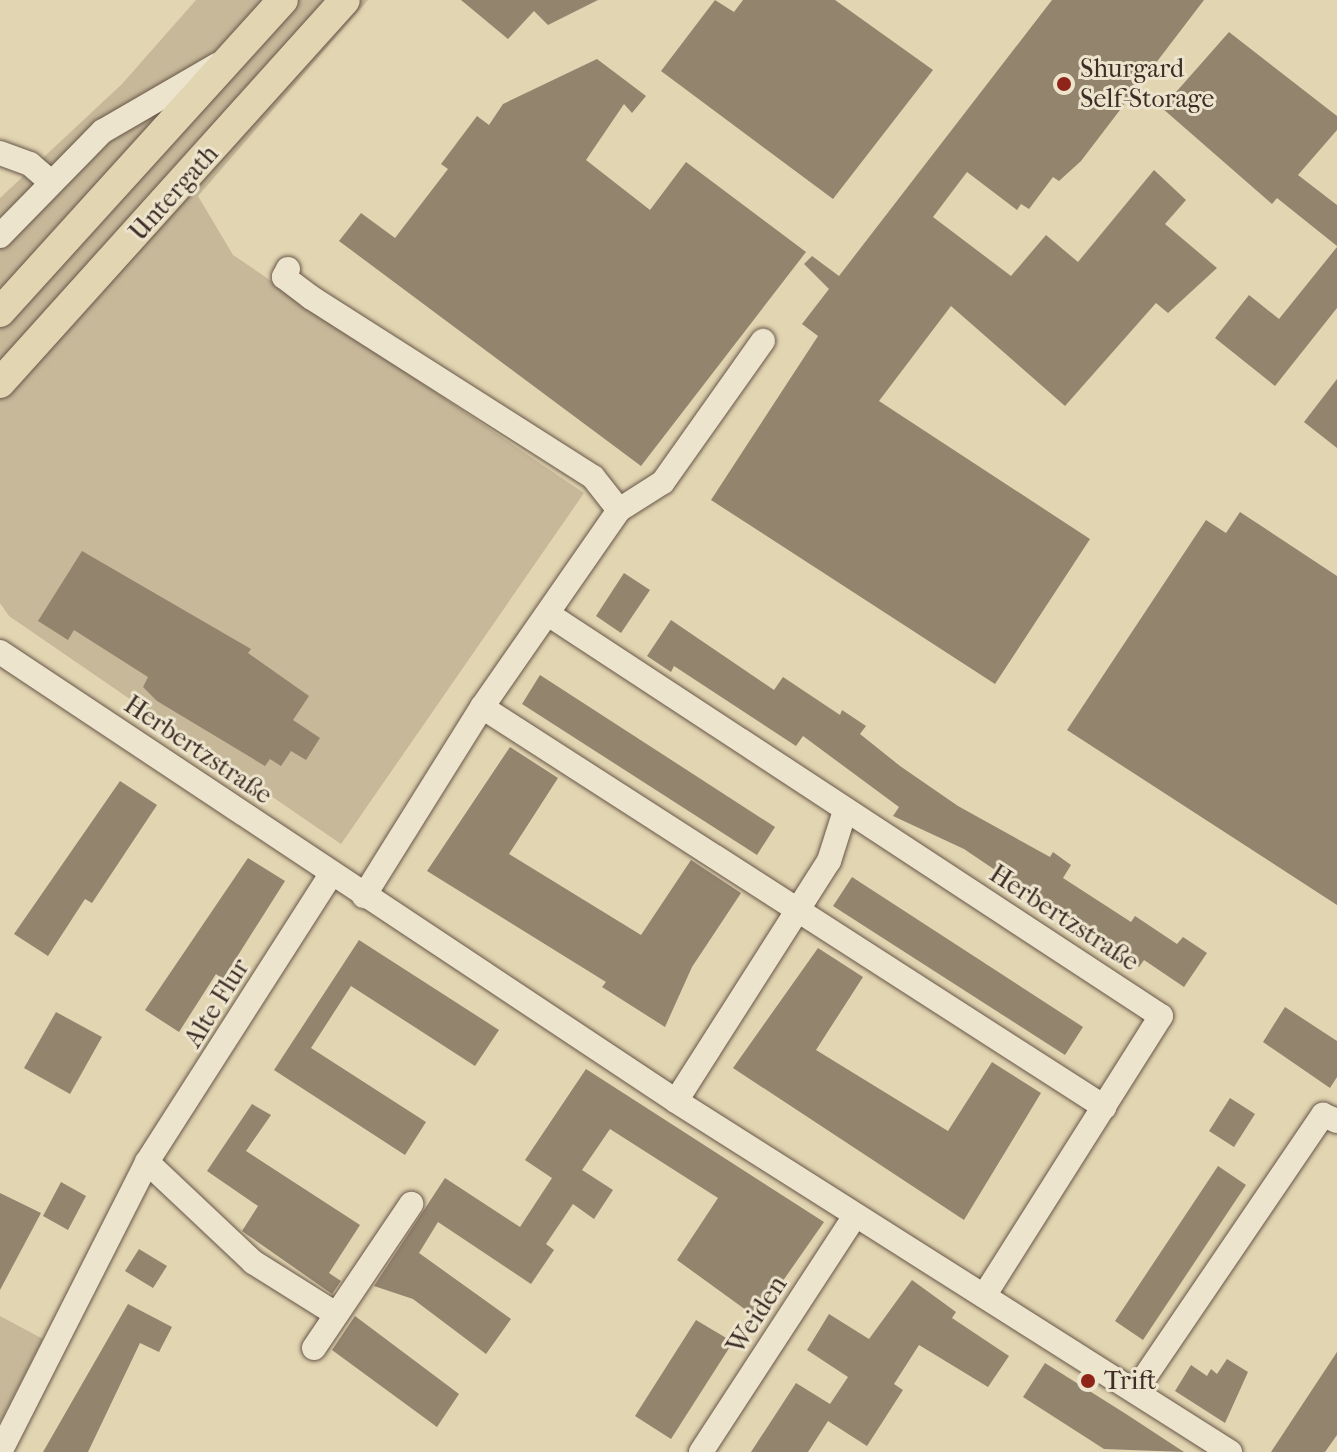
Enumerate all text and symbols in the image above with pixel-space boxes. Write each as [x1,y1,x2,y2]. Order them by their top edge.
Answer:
place label: Shurgard Self-Storage [1080,53,1214,114]
marker: Shurgard Self-Storage [1055,75,1073,93]
street label: Untergath [123,139,225,247]
street label: Herbertzstraße [118,689,278,811]
street label: Herbertzstraße [984,858,1144,978]
street label: Alte Flur [178,953,256,1053]
street label: Weiden [720,1270,794,1360]
place label: Trift [1104,1365,1156,1397]
marker: Trift [1079,1372,1097,1390]

